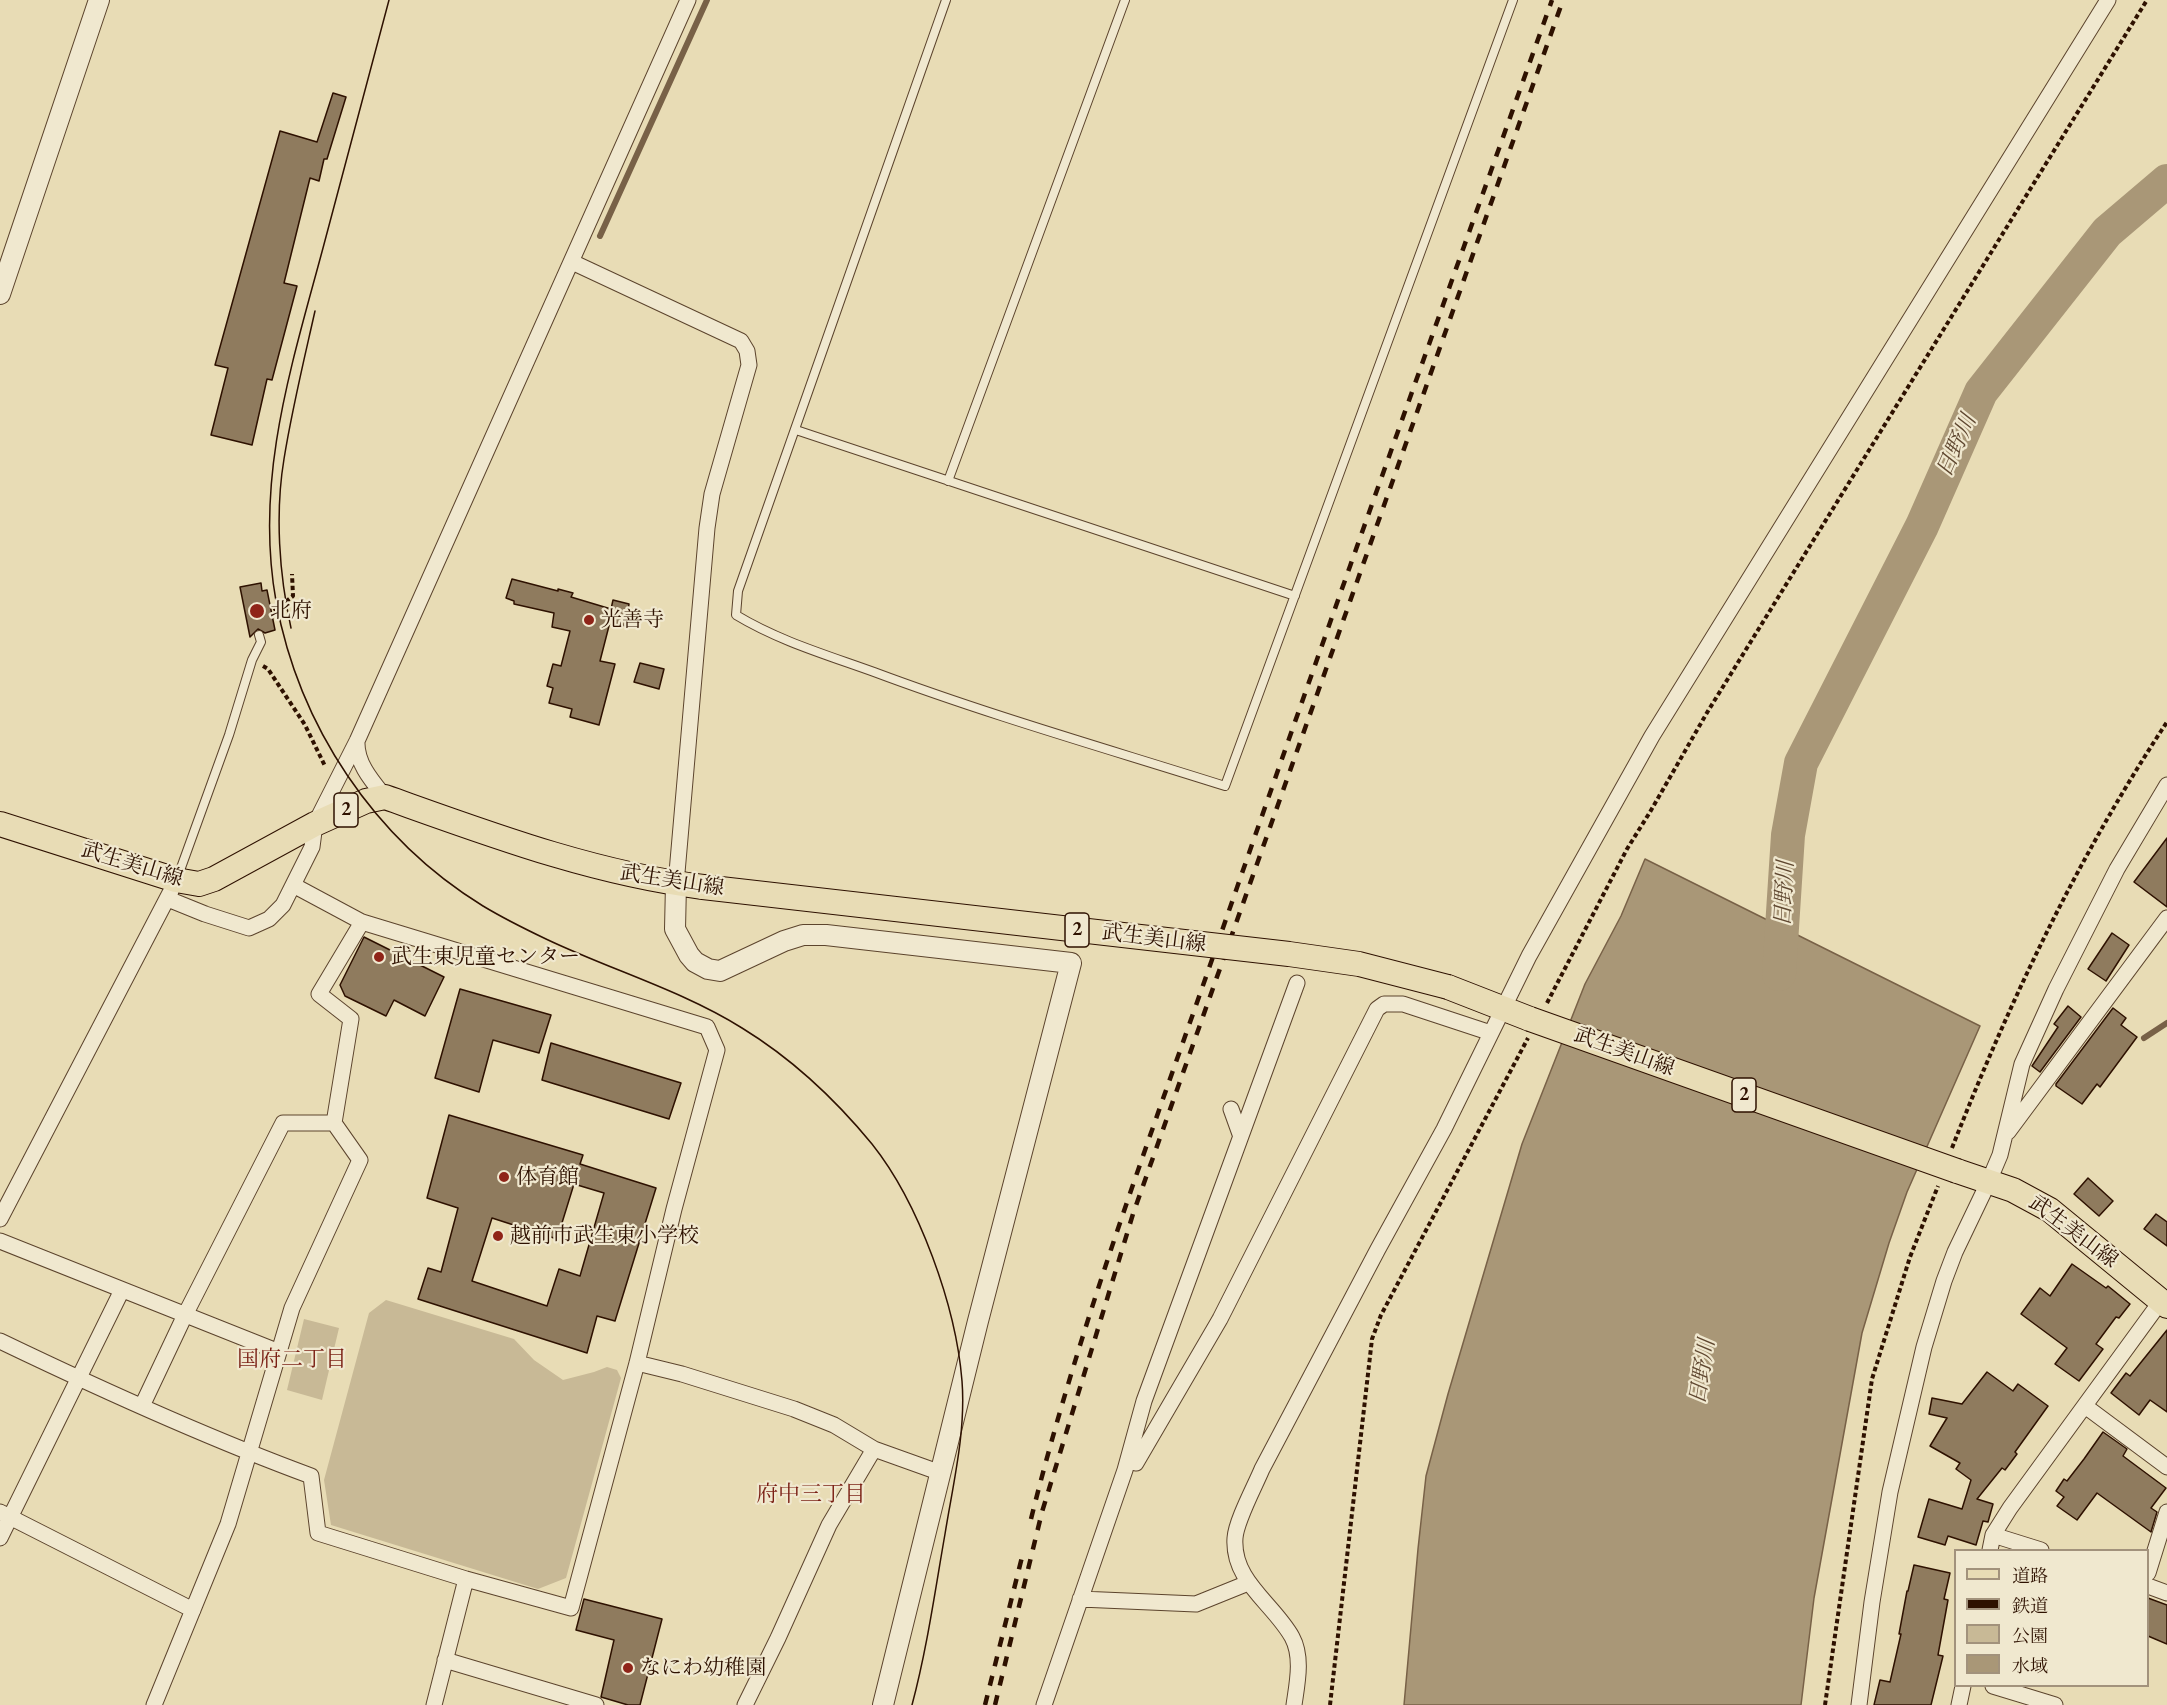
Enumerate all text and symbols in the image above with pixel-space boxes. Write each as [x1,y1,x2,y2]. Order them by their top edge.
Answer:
water label: 日野川 [1932,410,1982,482]
place label: 北府 [270,598,312,624]
marker: 北府 [248,602,266,620]
place label: 光善寺 [601,607,664,633]
marker: 光善寺 [582,613,596,627]
road number: 2 [334,793,358,827]
street label: 武生美山線 [78,838,186,892]
street label: 武生美山線 [618,860,726,902]
water label: 日野川 [1770,860,1800,928]
road number: 2 [1065,913,1089,947]
street label: 武生美山線 [1100,920,1208,958]
place label: 武生東児童センター [391,944,580,970]
marker: 武生東児童センター [372,950,386,964]
street label: 武生美山線 [1570,1022,1678,1082]
road number: 2 [1732,1078,1756,1112]
place label: 体育館 [516,1164,579,1190]
marker: 体育館 [497,1170,511,1184]
street label: 武生美山線 [2023,1190,2123,1274]
place label: 越前市武生東小学校 [510,1223,699,1249]
marker: 越前市武生東小学校 [491,1229,505,1243]
water label: 日野川 [1685,1337,1721,1407]
district label: 国府二丁目 [237,1347,347,1373]
district label: 府中三丁目 [756,1482,866,1508]
legend [1954,1549,2149,1687]
text: 道路 [2012,1564,2048,1587]
text: 鉄道 [2012,1594,2048,1617]
text: 公園 [2012,1624,2048,1647]
text: 水域 [2012,1654,2048,1677]
place label: なにわ幼稚園 [640,1655,766,1681]
marker: なにわ幼稚園 [621,1661,635,1675]

